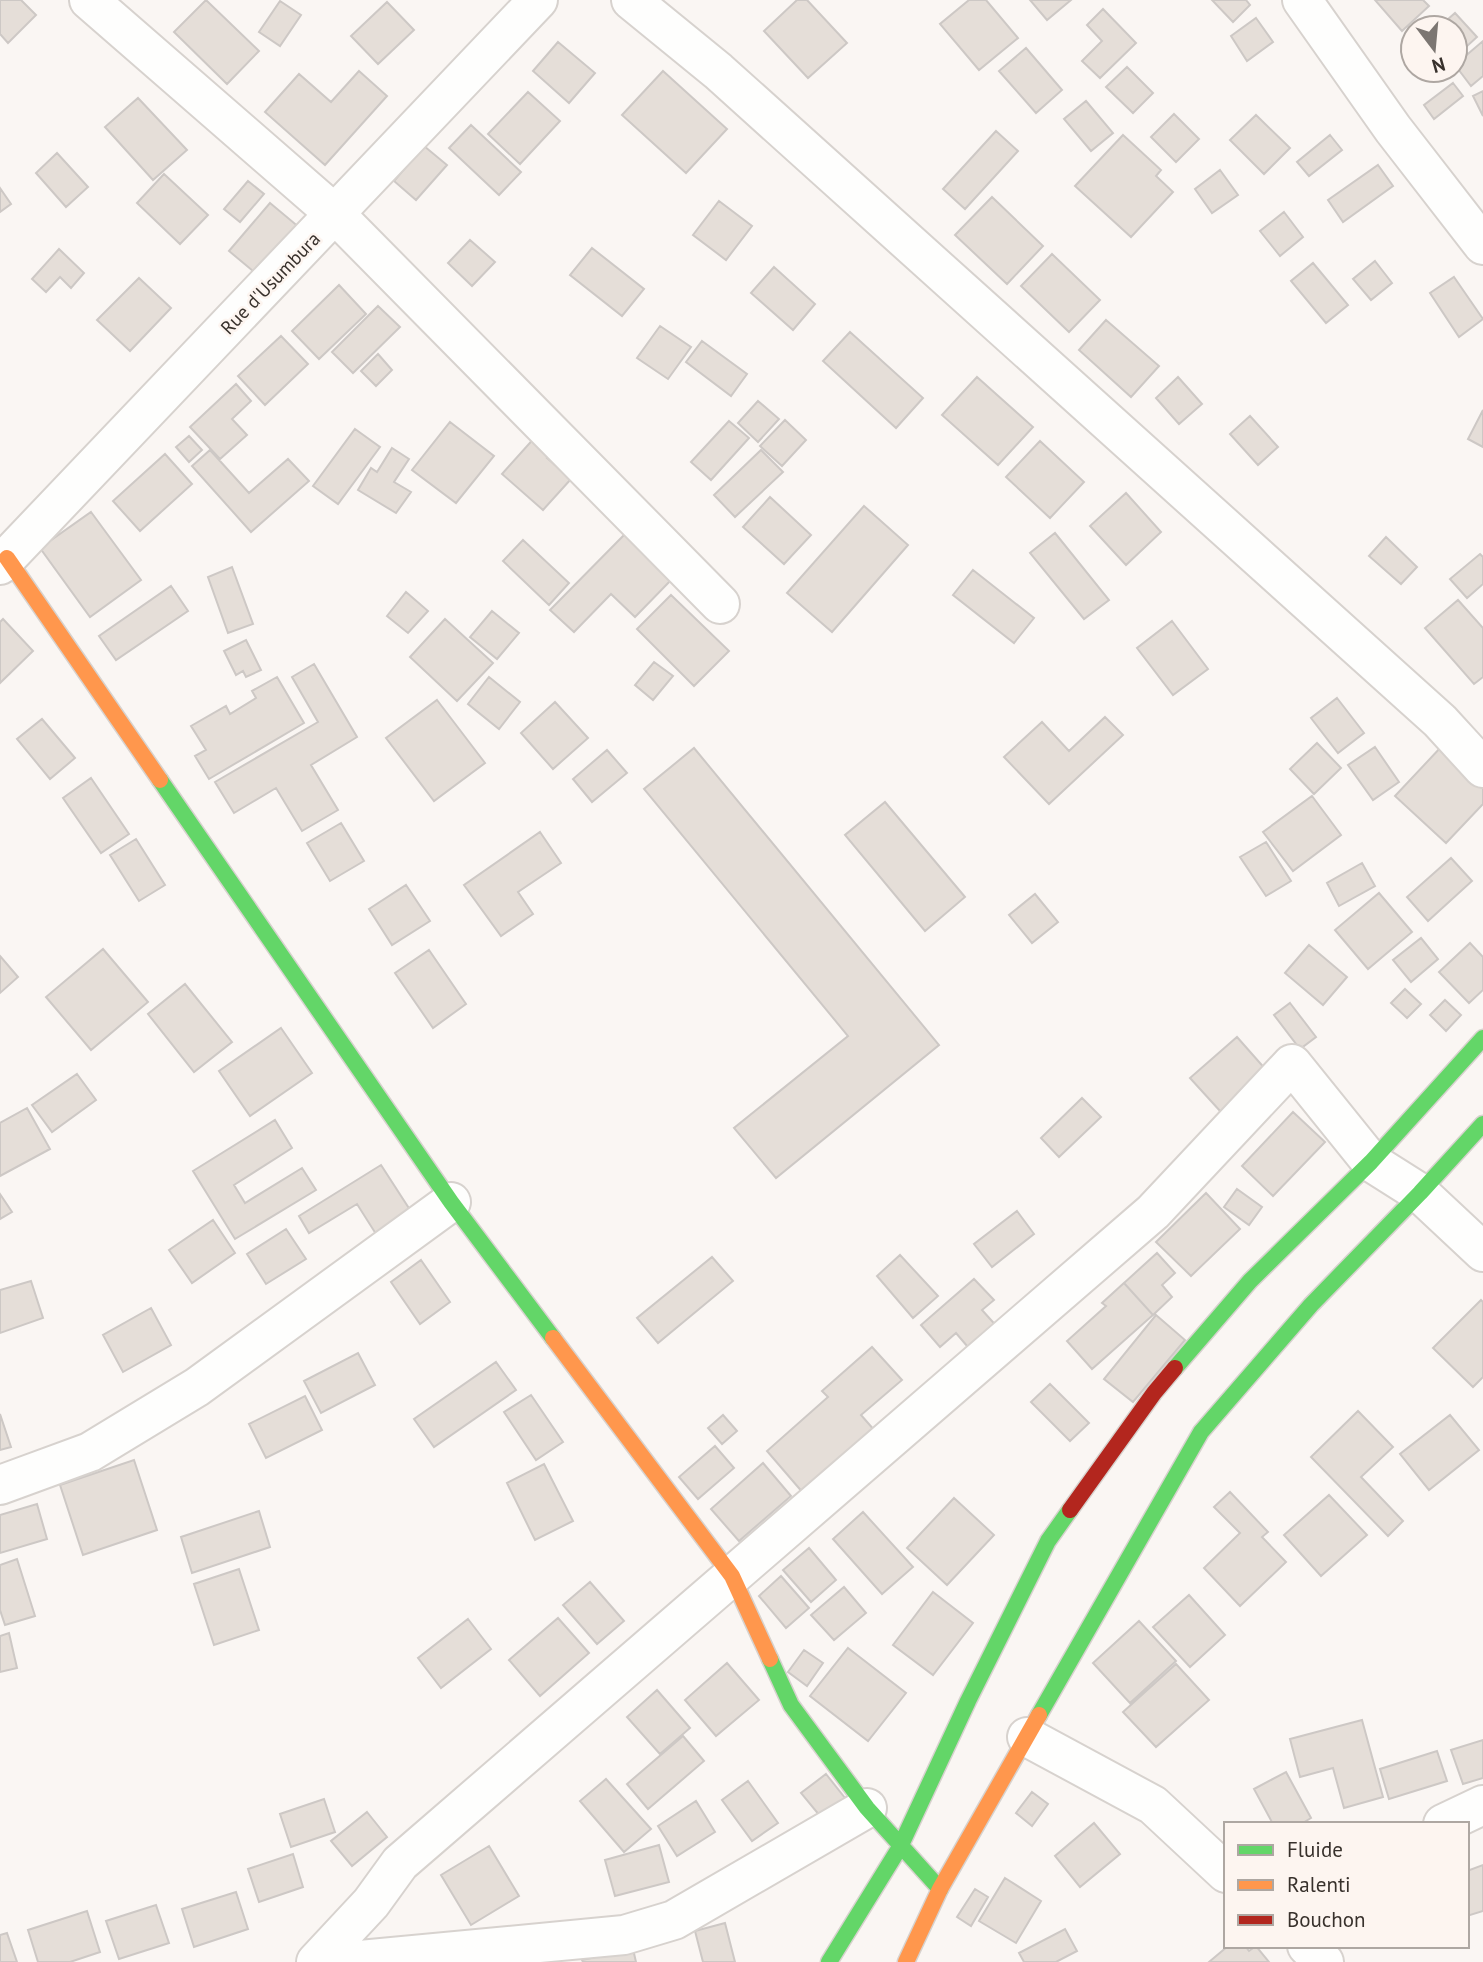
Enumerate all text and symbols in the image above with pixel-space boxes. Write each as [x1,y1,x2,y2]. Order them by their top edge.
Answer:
north arrow [1399,14,1469,84]
text: N [1429,52,1448,79]
street label: Rue d'Usumbura [215,227,325,339]
legend [1224,1822,1469,1948]
text: Fluide [1287,1836,1343,1863]
text: Ralenti [1287,1871,1351,1898]
text: Bouchon [1287,1906,1366,1933]

